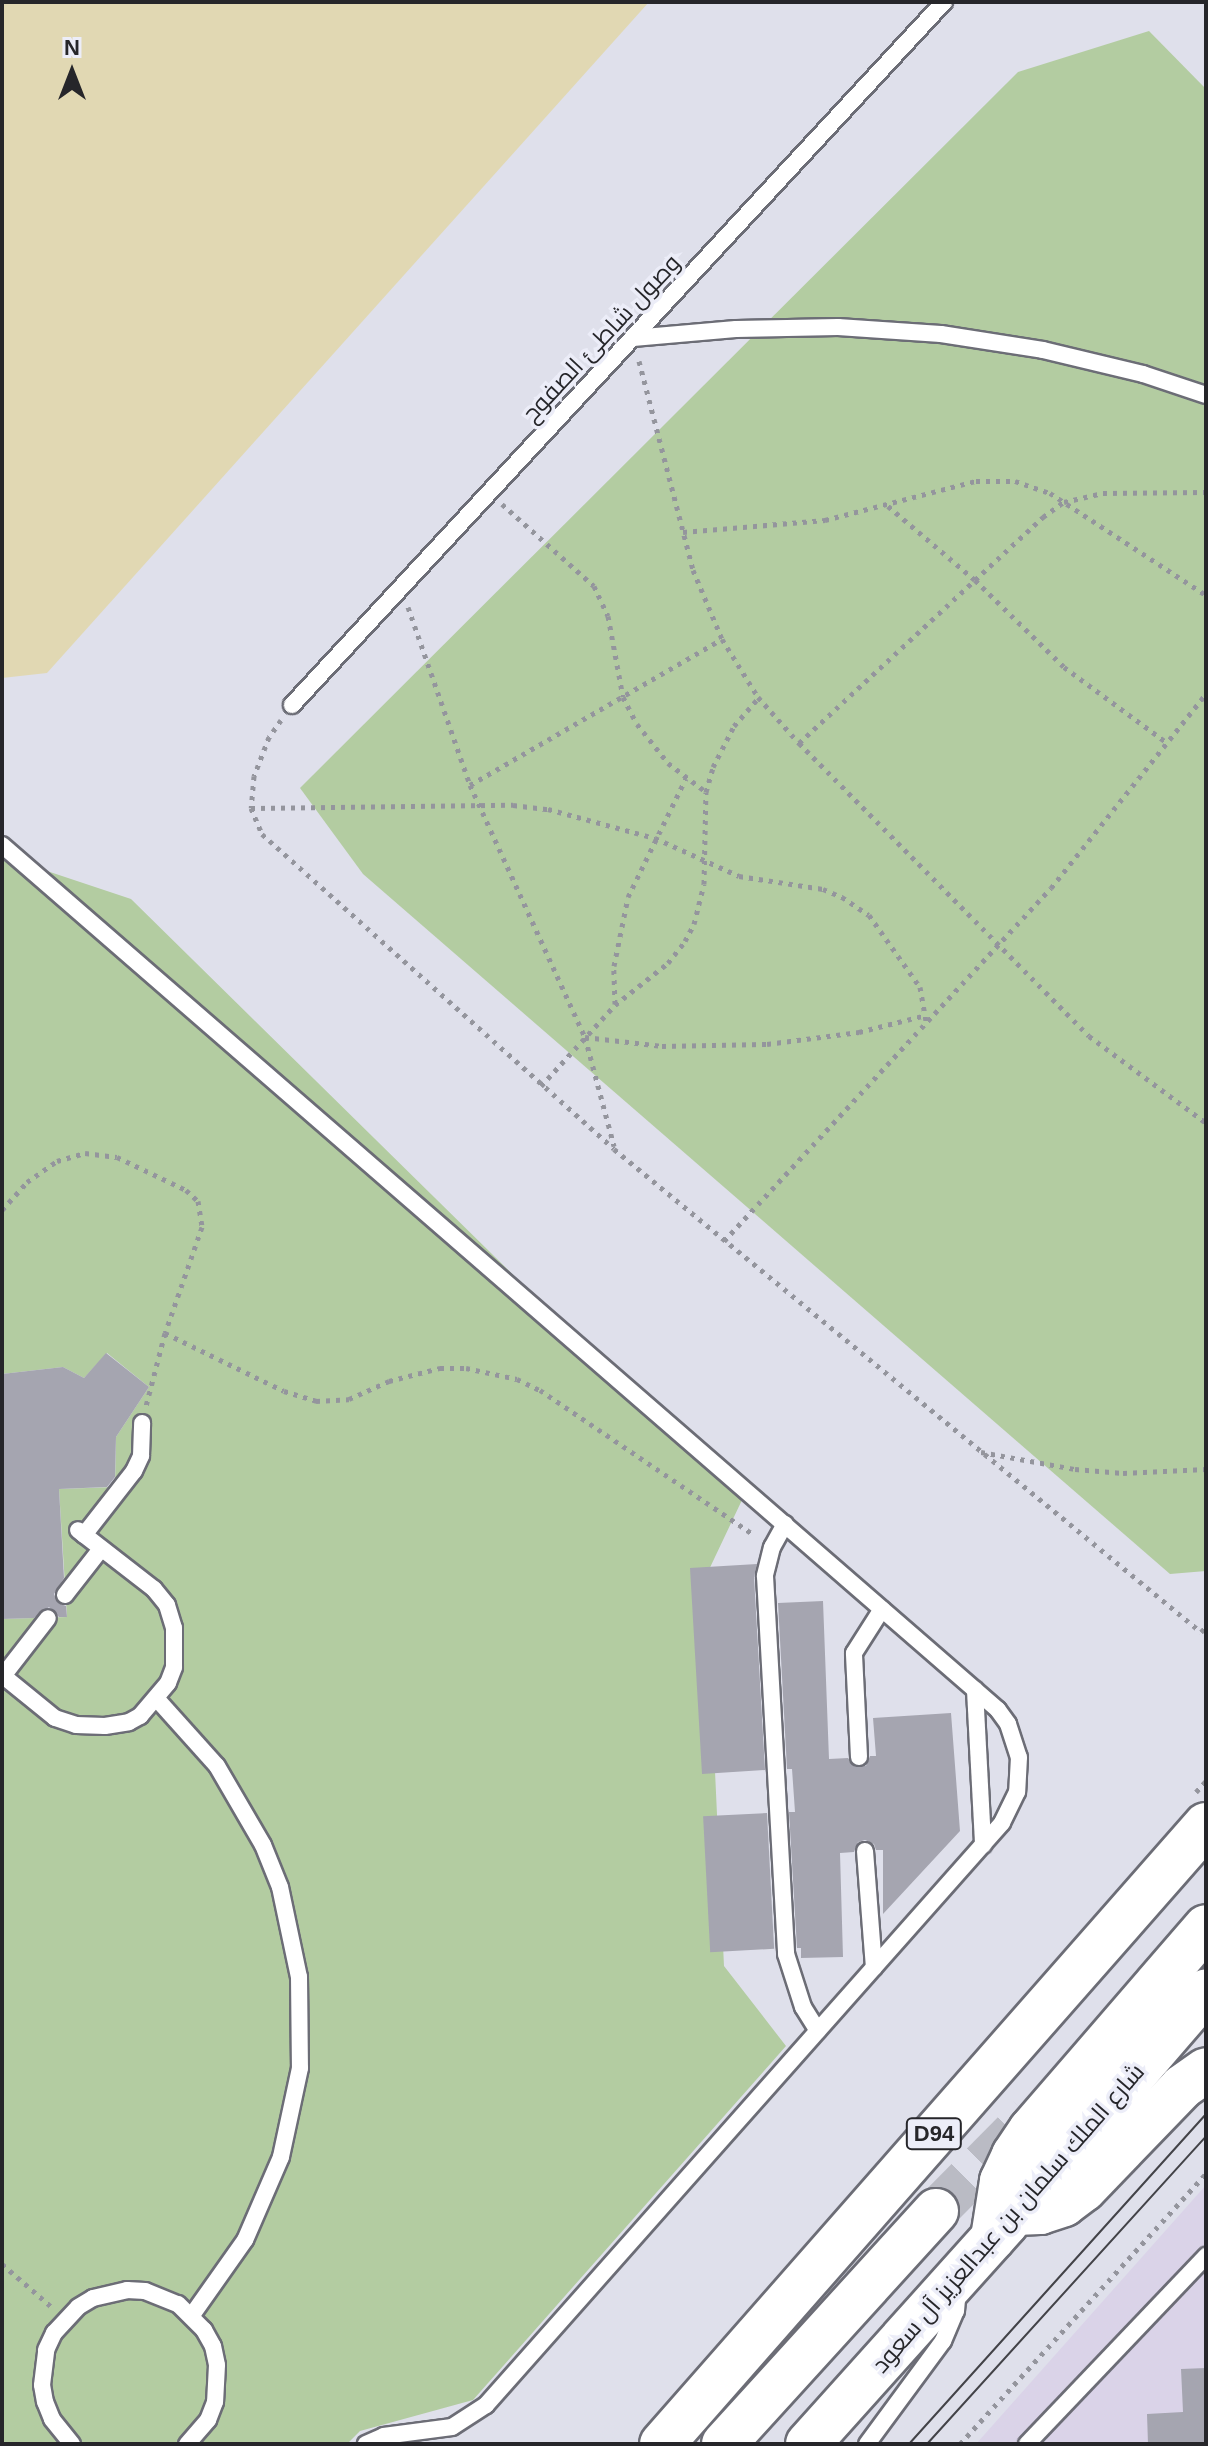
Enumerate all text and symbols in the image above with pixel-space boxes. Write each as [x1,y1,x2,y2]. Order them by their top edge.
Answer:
north arrow [32,32,112,112]
text: N [64,35,80,60]
street label: وصول شاطئ الصفوح [516,248,686,428]
street label: شارع الملك سلمان بن عبدالعزيز آل سعود [866,2057,1150,2379]
road number: D94 [904,2116,964,2152]

